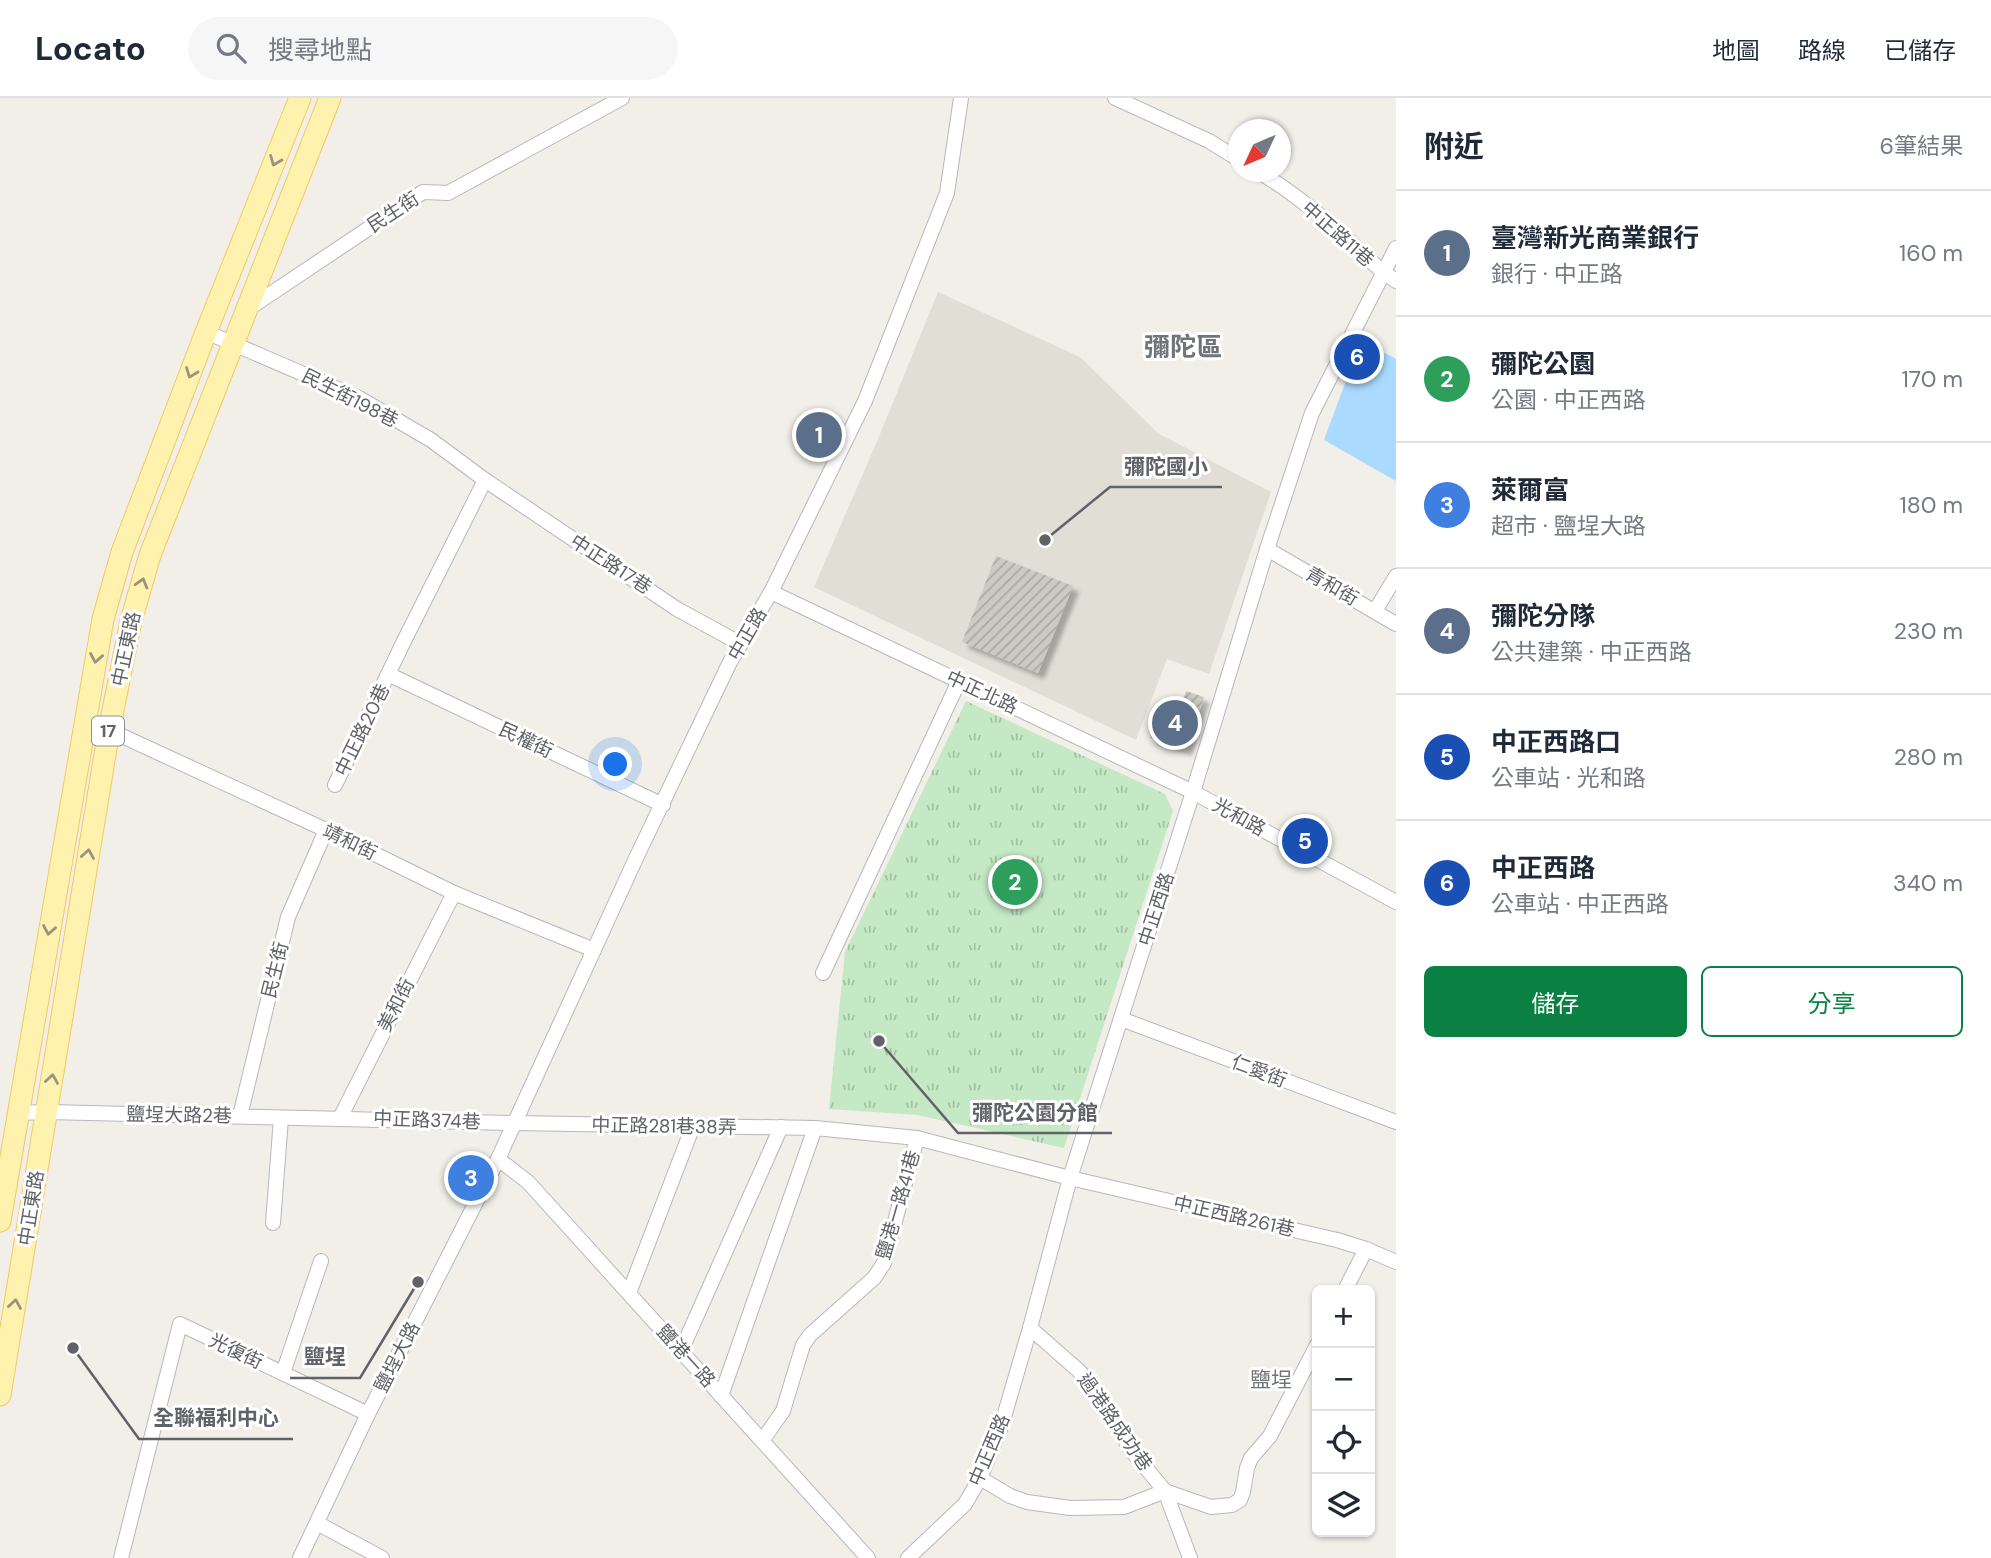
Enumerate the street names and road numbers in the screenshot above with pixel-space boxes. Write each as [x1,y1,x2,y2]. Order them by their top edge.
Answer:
street label: 民生街 [362,186,424,238]
street label: 中正路11巷 [1297,196,1379,272]
street label: 民生街198巷 [298,363,402,433]
street label: 中正路17巷 [566,528,656,600]
street label: 青和街 [1301,561,1363,611]
street label: 中正路 [722,603,772,665]
street label: 中正東路 [106,609,146,689]
street label: 中正北路 [942,665,1022,719]
street label: 中正路20巷 [329,680,395,780]
road number: 17 [92,716,124,746]
street label: 民權街 [495,717,557,763]
street label: 光和路 [1208,792,1270,842]
street label: 靖和街 [319,818,381,866]
street label: 中正西路 [1132,869,1180,949]
street label: 民生街 [256,939,294,1001]
street label: 美和街 [372,974,420,1036]
street label: 仁愛街 [1228,1049,1290,1093]
street label: 鹽埕大路2巷 [126,1102,232,1128]
street label: 中正路374巷 [373,1106,481,1134]
street label: 中正路281巷38弄 [591,1112,737,1140]
street label: 鹽港一路41巷 [870,1147,926,1263]
street label: 中正東路 [13,1169,49,1247]
street label: 中正西路261巷 [1171,1190,1297,1242]
street label: 鹽埕大路 [369,1317,425,1397]
street label: 鹽港一路 [651,1319,721,1393]
street label: 光復街 [205,1328,267,1374]
street label: 過港路成功巷 [1072,1368,1158,1476]
street label: 中正西路 [963,1410,1015,1490]

